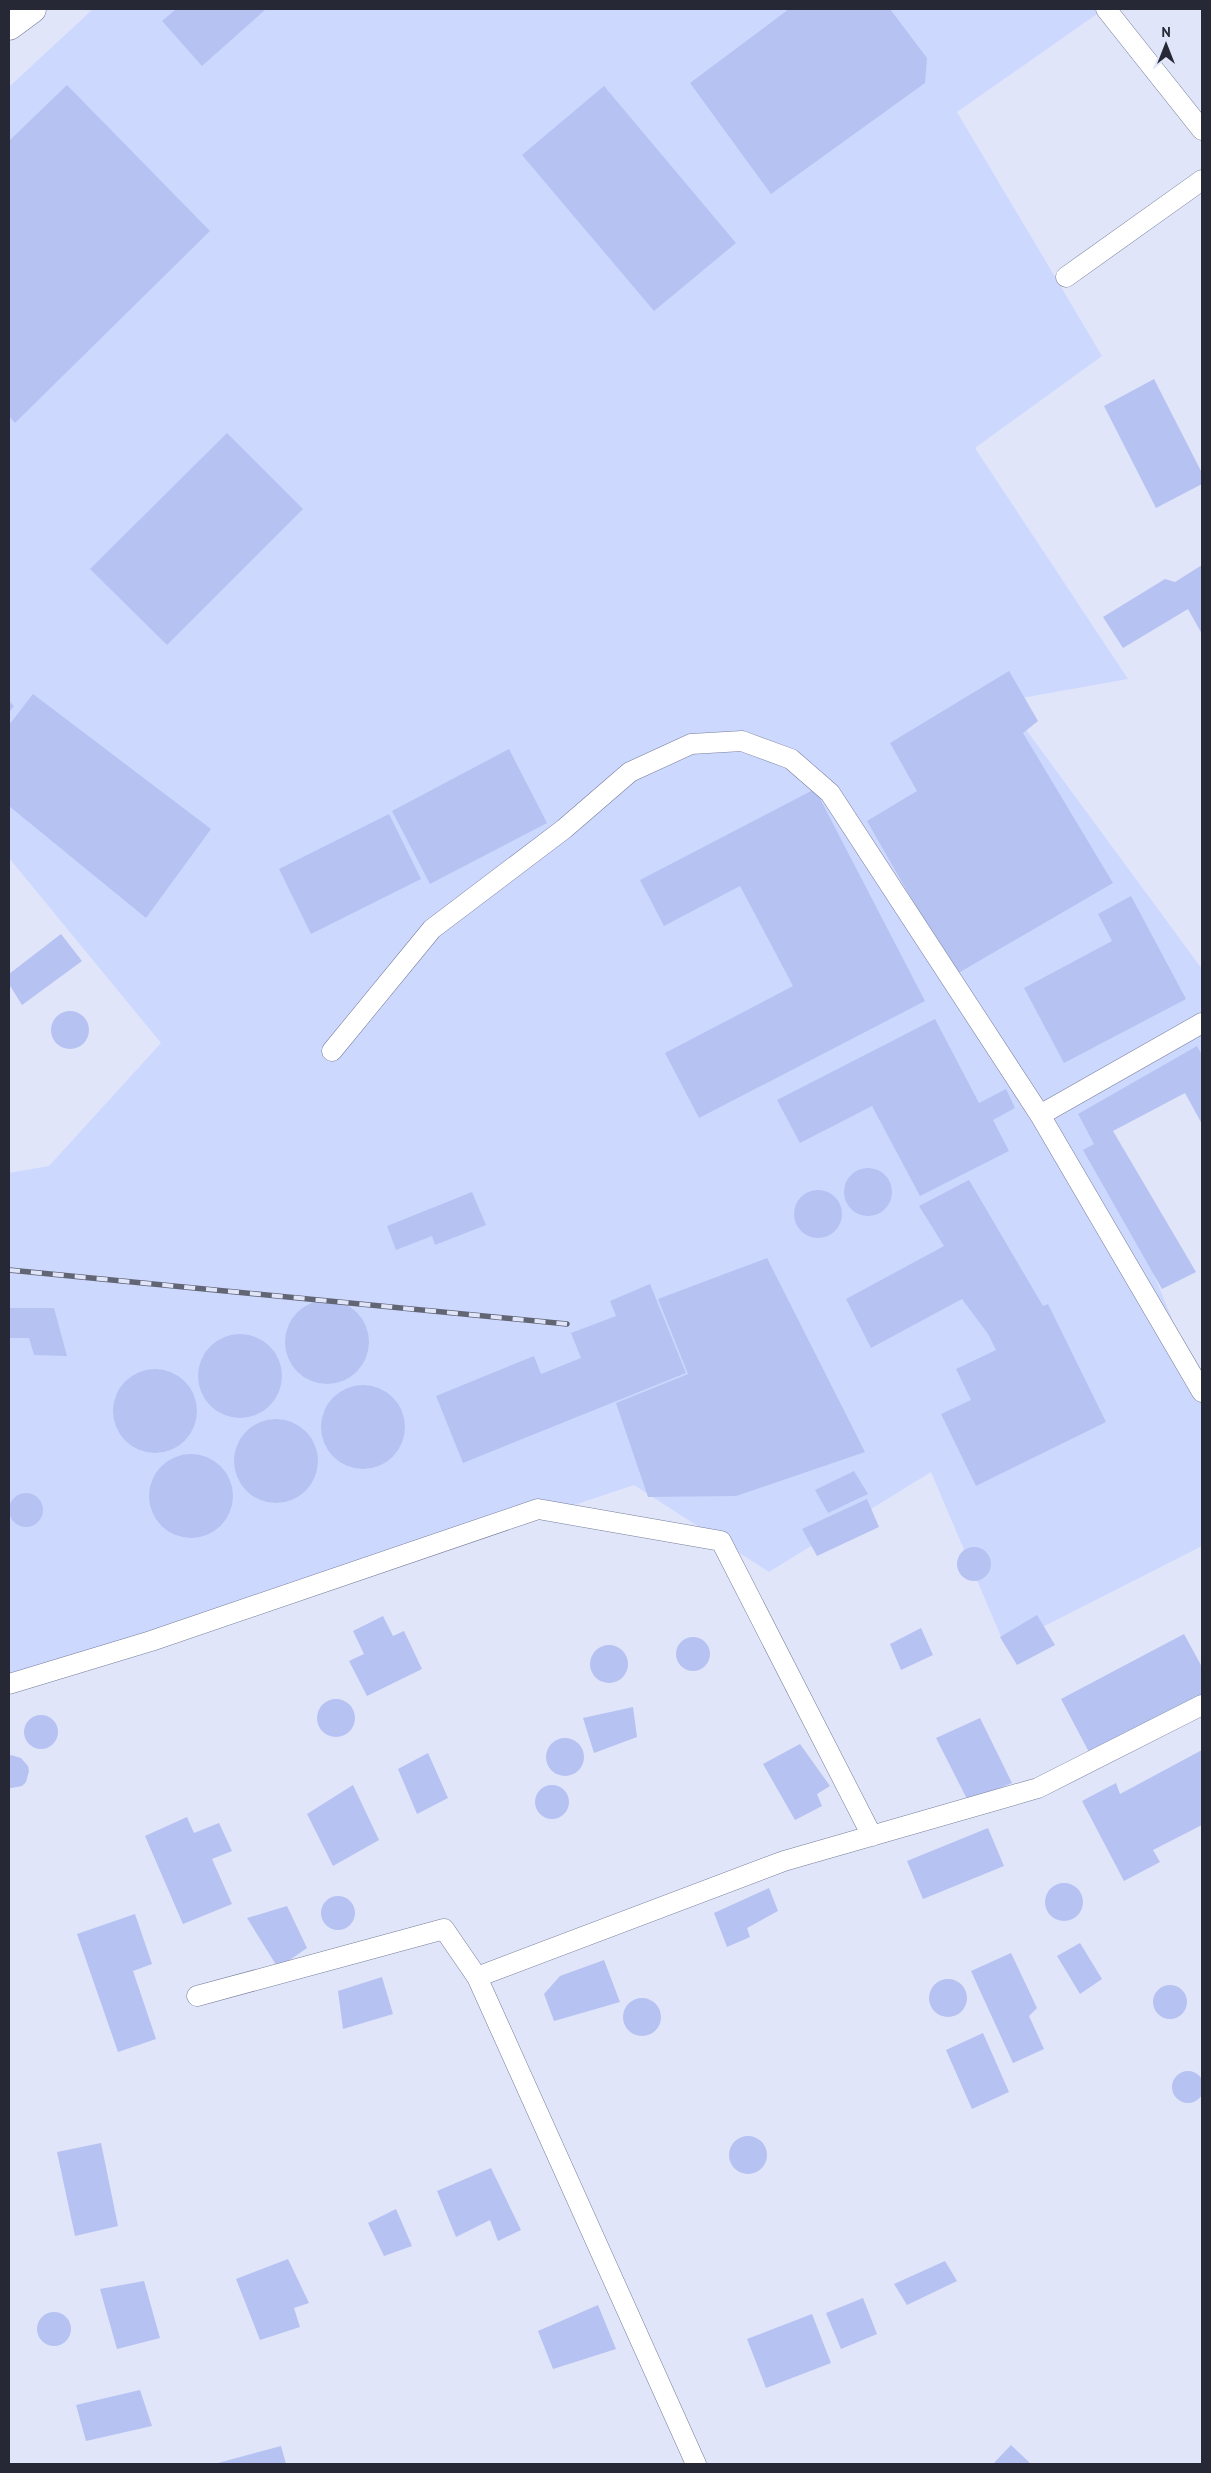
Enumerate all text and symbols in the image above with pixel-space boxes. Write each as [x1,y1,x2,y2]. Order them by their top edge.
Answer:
north arrow [1141,20,1191,70]
text: N [1161,23,1171,41]

